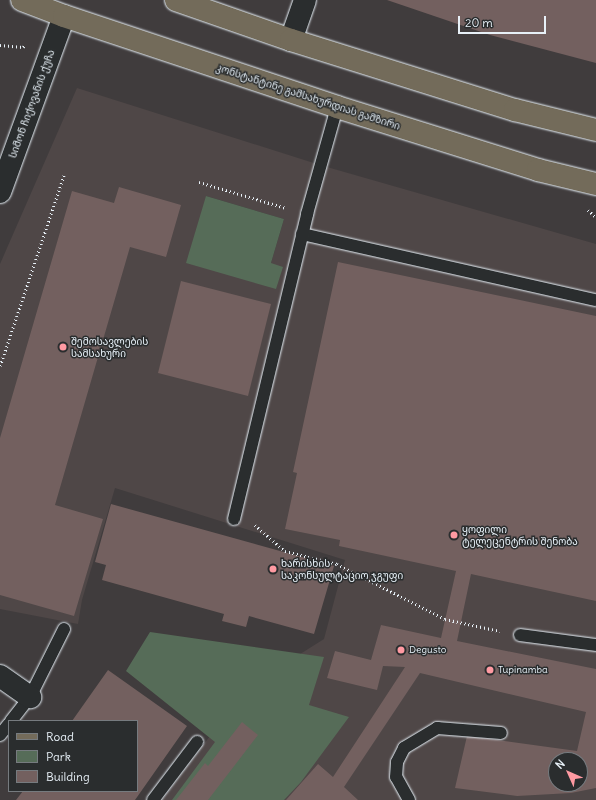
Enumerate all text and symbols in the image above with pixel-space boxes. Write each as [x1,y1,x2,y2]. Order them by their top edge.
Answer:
scale bar [460,8,548,34]
text: 20 m [465,15,493,30]
street label: სიმონ ჩიქოვანის ქუჩა [7,48,57,160]
street label: კონსტანტინე გამსახურდიას გამზირი [214,61,402,133]
place label: შემოსავლების სამსახური [71,335,148,358]
marker: შემოსავლების სამსახური [58,342,68,352]
place label: ყოფილი ტელეცენტრის შენობა [462,523,578,546]
marker: ყოფილი ტელეცენტრის შენობა [449,530,459,540]
place label: ხარისხის საკონსულტაციო ჯგუფი [281,557,403,580]
marker: ხარისხის საკონსულტაციო ჯგუფი [268,564,278,574]
place label: Degusto [409,644,446,656]
marker: Degusto [396,645,406,655]
place label: Tupinamba [498,664,548,676]
marker: Tupinamba [485,665,495,675]
legend [8,720,138,792]
text: Road [46,729,74,744]
text: Park [46,749,71,764]
north arrow [548,752,588,792]
text: N [553,757,568,772]
text: Building [46,769,90,784]

